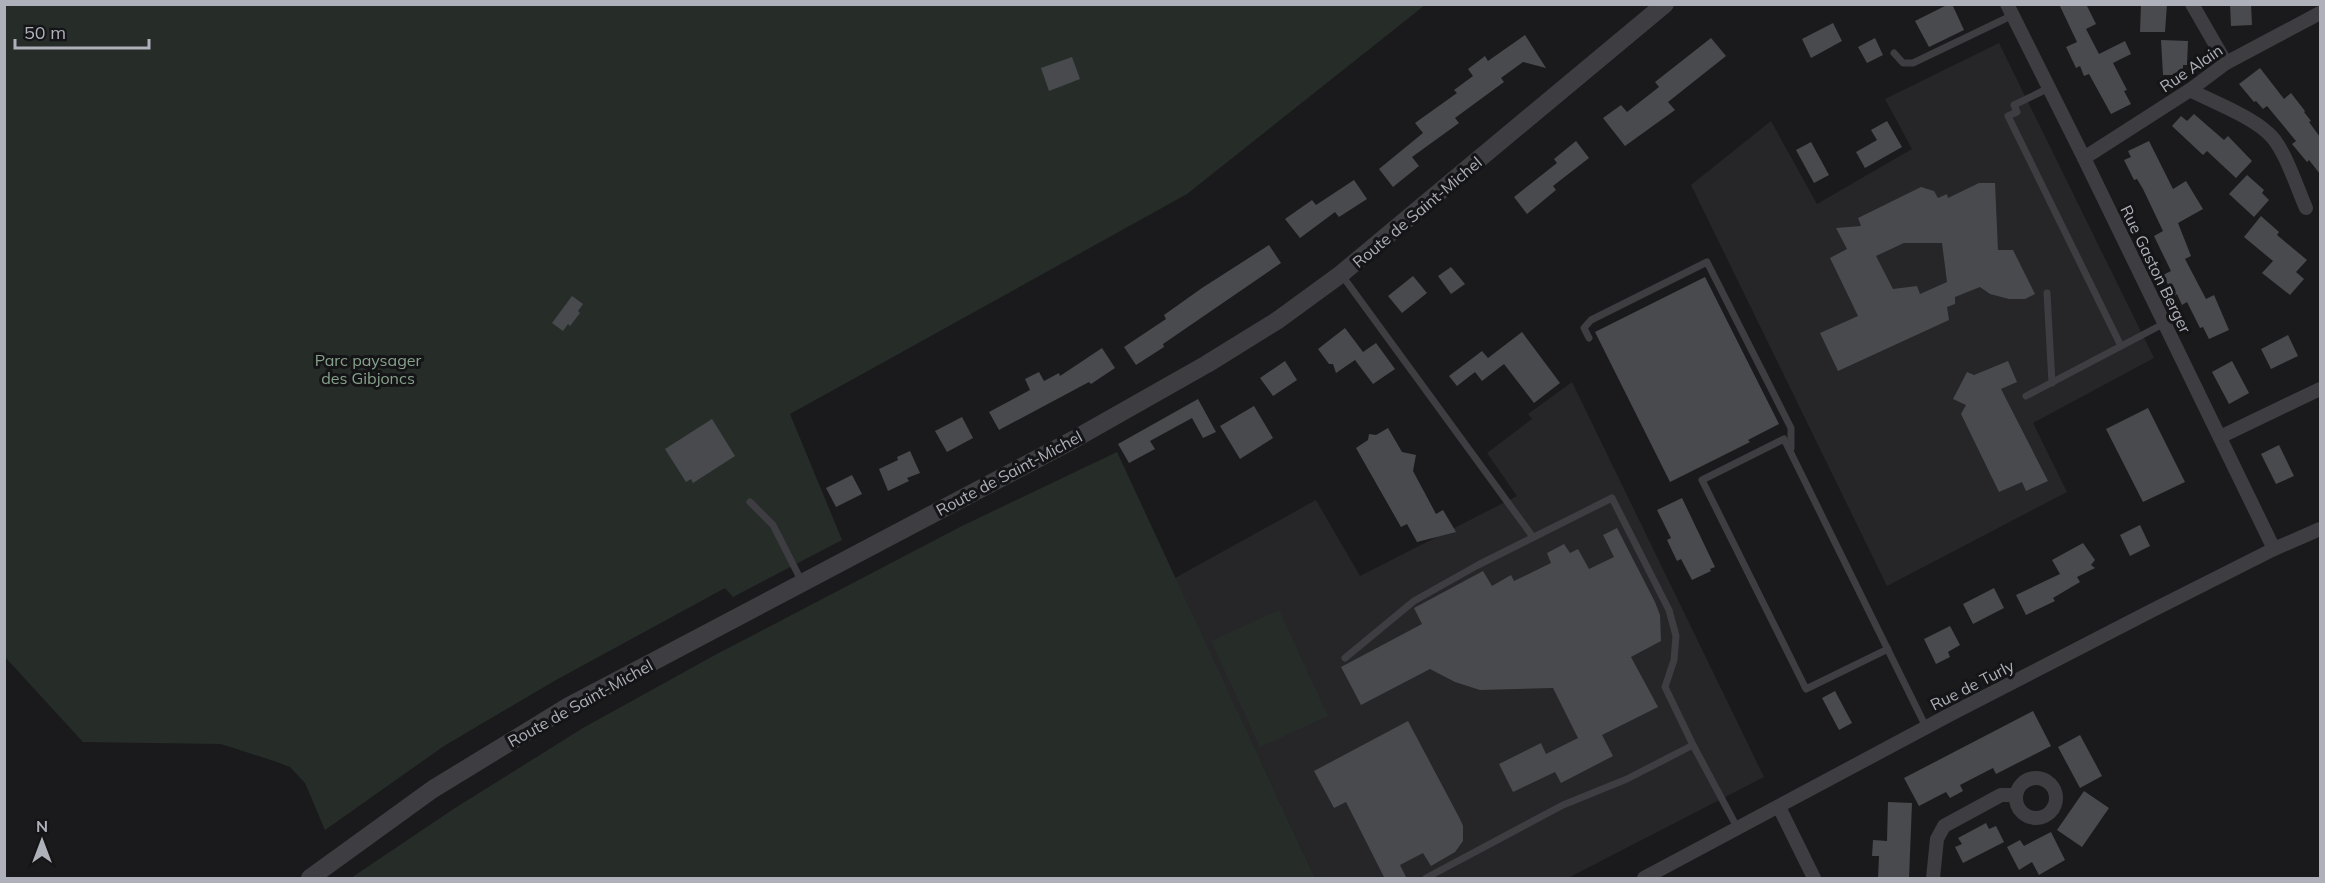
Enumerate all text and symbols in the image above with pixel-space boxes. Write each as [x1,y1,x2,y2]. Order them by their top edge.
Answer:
scale bar [15,12,148,50]
text: 50 m [24,21,66,44]
street label: Rue Alain [2156,40,2226,96]
street label: Route de Saint-Michel [1348,152,1486,272]
street label: Rue Gaston Berger [2116,202,2196,336]
park label: Parc paysager des Gibjoncs [315,350,421,388]
street label: Route de Saint-Michel [933,426,1085,520]
street label: Route de Saint-Michel [504,655,656,751]
street label: Rue de Turly [1927,655,2018,715]
north arrow [12,811,72,871]
text: N [36,816,48,836]

